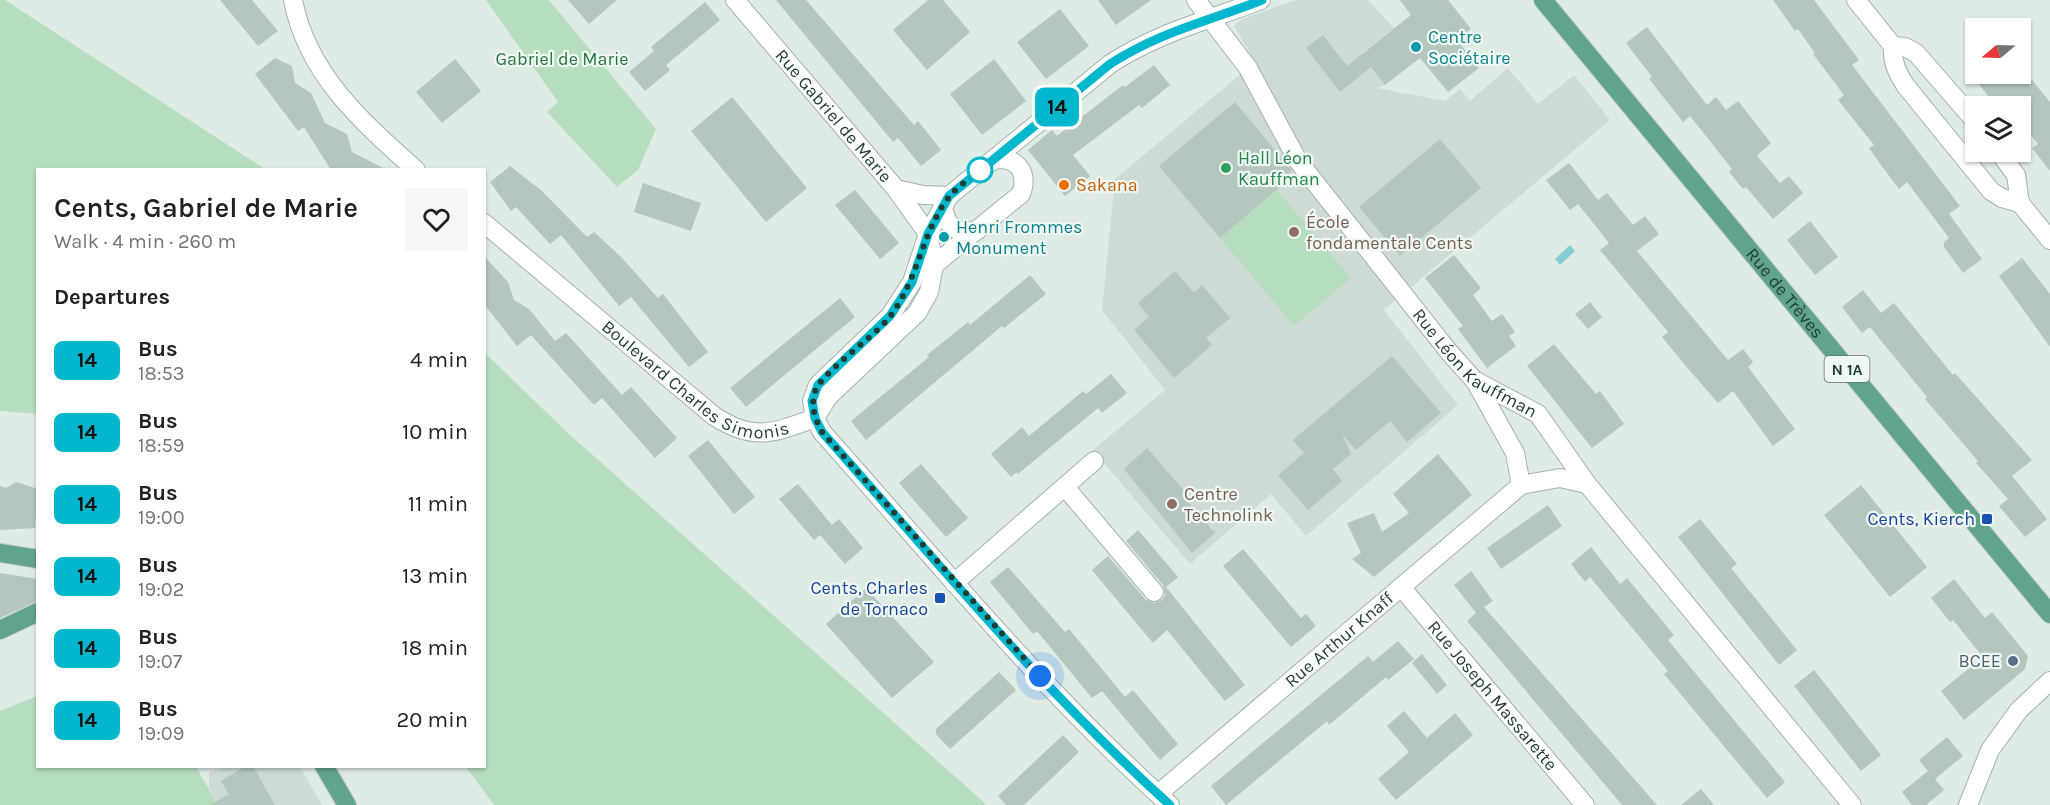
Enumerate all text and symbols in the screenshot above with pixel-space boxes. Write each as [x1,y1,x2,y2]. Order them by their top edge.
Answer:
north arrow [1965,18,2031,84]
map controls [1965,18,2031,162]
place label: Centre Sociétaire [1428,26,1510,69]
marker: Centre Sociétaire [1409,40,1423,54]
street label: Rue Gabriel de Marie [771,44,897,187]
park label: Gabriel de Marie [495,48,629,70]
line badge: 14 [1030,88,1084,126]
text: 14 [1047,95,1067,119]
button: layers [1965,96,2031,162]
place label: Hall Léon Kauffman [1238,147,1320,190]
unlabelled marker [967,157,993,183]
marker: Hall Léon Kauffman [1219,161,1233,175]
place label: Sakana [1076,174,1138,196]
marker: Sakana [1057,178,1071,192]
button: heart [405,188,468,251]
text: Cents, Gabriel de Marie [54,191,358,224]
place label: École fondamentale Cents [1306,210,1473,254]
place label: Henri Frommes Monument [956,216,1082,259]
marker: École fondamentale Cents [1287,225,1301,239]
text: Walk · 4 min · 260 m [54,230,236,253]
marker: Henri Frommes Monument [937,230,951,244]
street label: Rue de Trèves [1741,243,1829,343]
text: Departures [54,284,170,310]
street label: Rue Léon Kauffman [1408,304,1541,422]
street label: Boulevard Charles Simonis [597,316,791,444]
text: Bus [138,336,178,362]
text: 4 min [410,347,468,373]
text: 14 [77,348,97,372]
road number: N 1A [1824,356,1870,382]
text: 18:53 [138,362,185,385]
text: Bus [138,408,178,434]
text: 10 min [402,419,468,445]
text: 14 [77,420,97,444]
text: 18:59 [138,434,184,457]
text: Bus [138,480,178,506]
place label: Centre Technolink [1184,483,1273,526]
text: 11 min [408,491,468,517]
text: 14 [77,492,97,516]
marker: Centre Technolink [1165,497,1179,511]
text: 19:00 [138,506,185,529]
place label: Cents, Kierch [1867,508,1975,530]
marker: Cents, Kierch [1980,512,1994,526]
text: Bus [138,552,178,578]
text: 13 min [402,563,468,589]
text: 14 [77,564,97,588]
place label: Cents, Charles de Tornaco [811,577,928,620]
text: 19:02 [138,578,184,601]
street label: Rue Arthur Knaff [1280,587,1399,692]
marker: Cents, Charles de Tornaco [933,591,947,605]
street label: Rue Joseph Massarette [1423,616,1562,775]
text: Bus [138,624,178,650]
text: 18 min [402,635,468,661]
text: 14 [77,636,97,660]
text: 19:07 [138,650,182,673]
place label: BCEE [1959,650,2001,672]
marker: BCEE [2006,654,2020,668]
your location [1025,661,1055,691]
text: Bus [138,696,178,722]
text: 20 min [397,707,468,733]
text: 14 [77,708,97,732]
text: 19:09 [138,722,184,745]

